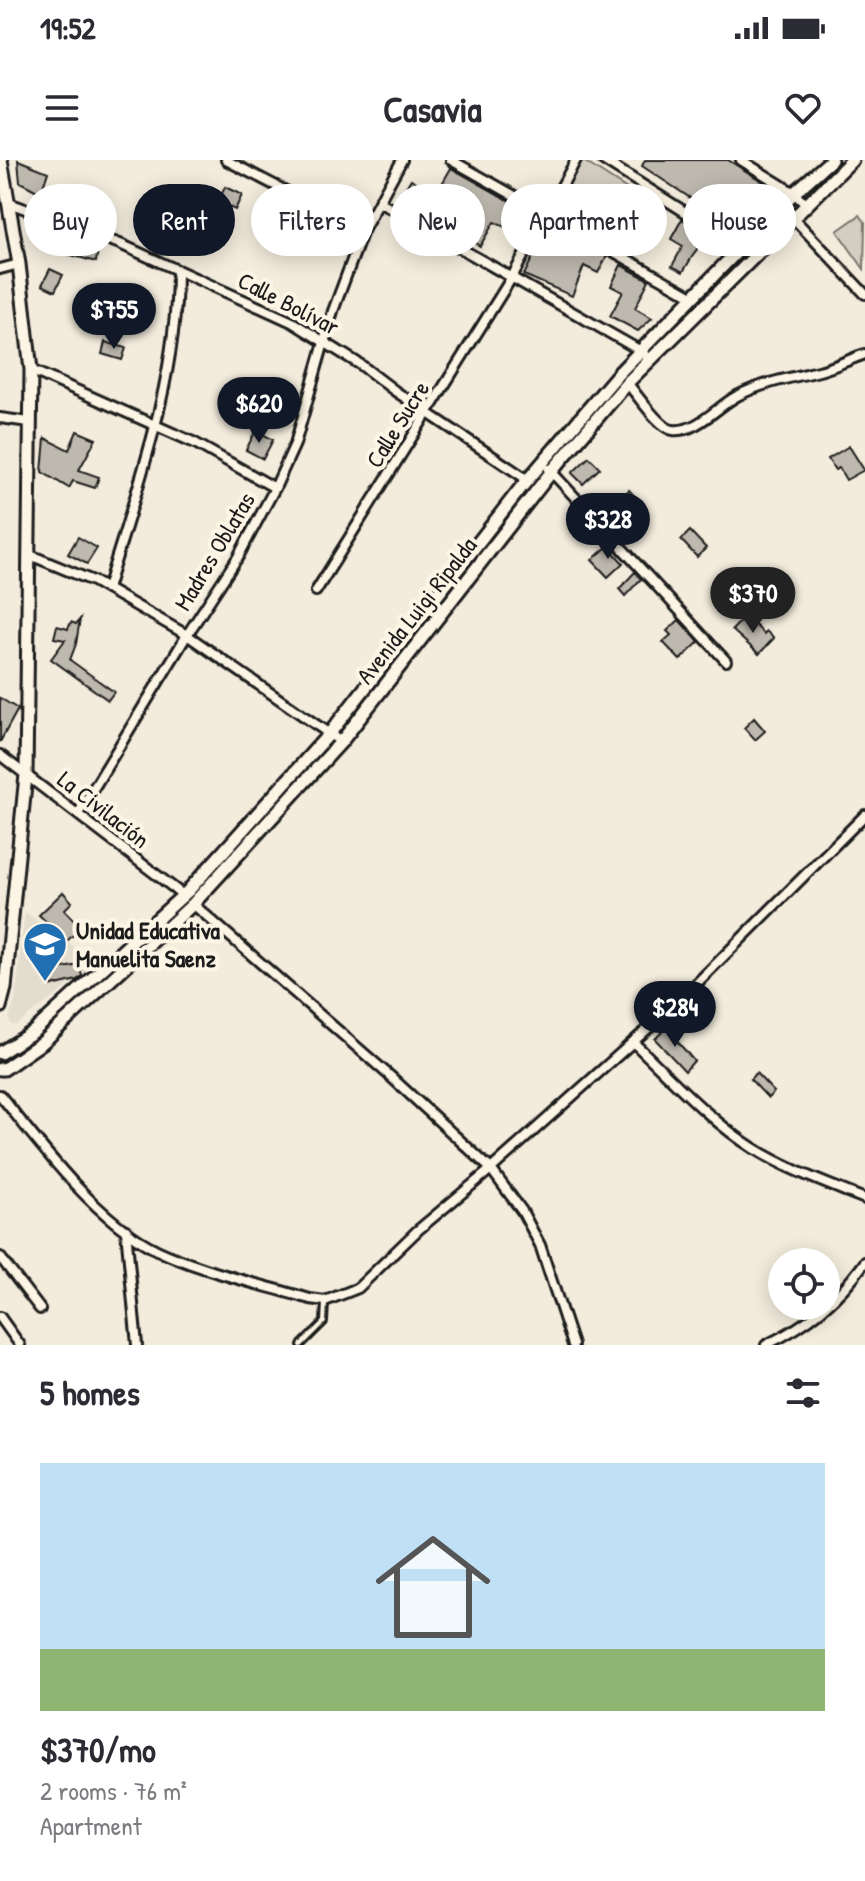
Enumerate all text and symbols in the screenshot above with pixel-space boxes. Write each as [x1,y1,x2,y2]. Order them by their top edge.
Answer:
text: 19:52 [40,8,96,48]
text: Casavia [383,84,482,133]
icon: menu [40,86,84,130]
icon: heart [781,86,825,130]
chip: Buy [24,184,117,256]
chip: Rent [133,184,235,256]
chip: Filters [251,184,374,256]
chip: New [390,184,485,256]
chip: Apartment [501,184,667,256]
chip: House [683,184,796,256]
street label: Calle Bolívar [233,264,345,342]
pin: $755 [67,283,161,351]
text: $755 [90,291,138,326]
street label: Calle Sucre [358,374,436,473]
pin: $620 [212,377,306,445]
text: $620 [235,385,283,420]
street label: Madres Oblatas [166,486,262,616]
pin: $328 [561,493,655,561]
text: $328 [584,501,632,536]
street label: Avenida Luigi Ripalda [349,530,483,690]
pin: $370 [706,567,800,635]
text: $370 [728,575,778,610]
street label: La Civilación [51,763,157,855]
place label: Unidad Educativa Manuelita Saenz [76,914,221,974]
school or university icon: Unidad Educativa Manuelita Saenz [21,920,69,983]
pin: $284 [628,981,722,1049]
text: $284 [652,989,698,1024]
map controls [768,1248,840,1320]
button: locate [768,1248,840,1320]
text: 5 homes [40,1370,140,1416]
icon: filters [781,1371,825,1415]
icon: home [361,1515,505,1659]
text: $370/mo [40,1727,156,1773]
text: 2 rooms · 76 m² [40,1773,187,1808]
text: Apartment [40,1808,142,1843]

